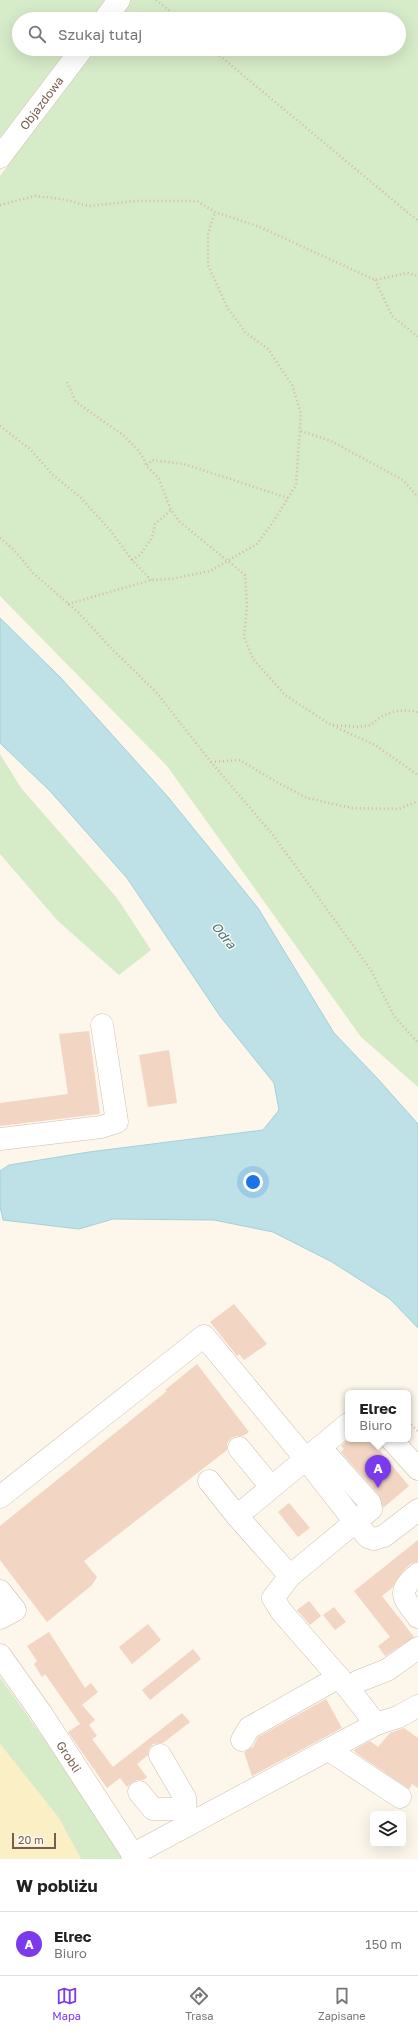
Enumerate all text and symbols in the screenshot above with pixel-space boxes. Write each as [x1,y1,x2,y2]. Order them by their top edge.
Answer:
search box [12,12,406,56]
icon: search [26,23,48,45]
text: Szukaj tutaj [58,25,142,43]
street label: Objazdowa [16,73,66,133]
water label: Odra [208,918,240,952]
your location [243,1172,263,1192]
popup [345,1390,411,1442]
text: Elrec [359,1399,397,1417]
text: Biuro [359,1417,392,1433]
pin: A [365,1455,391,1488]
street label: Grobli [54,1738,85,1775]
map controls [370,1811,406,1847]
button: layers [370,1811,406,1847]
scale bar [12,1831,56,1850]
text: 20 m [18,1833,44,1846]
text: W pobliżu [16,1875,98,1896]
text: Elrec [54,1927,92,1945]
text: A [24,1936,34,1952]
text: 150 m [365,1936,402,1952]
text: Biuro [54,1945,87,1961]
tab: Mapa [52,1985,81,2022]
tab: Trasa [185,1985,214,2022]
tab: Zapisane [318,1985,366,2022]

